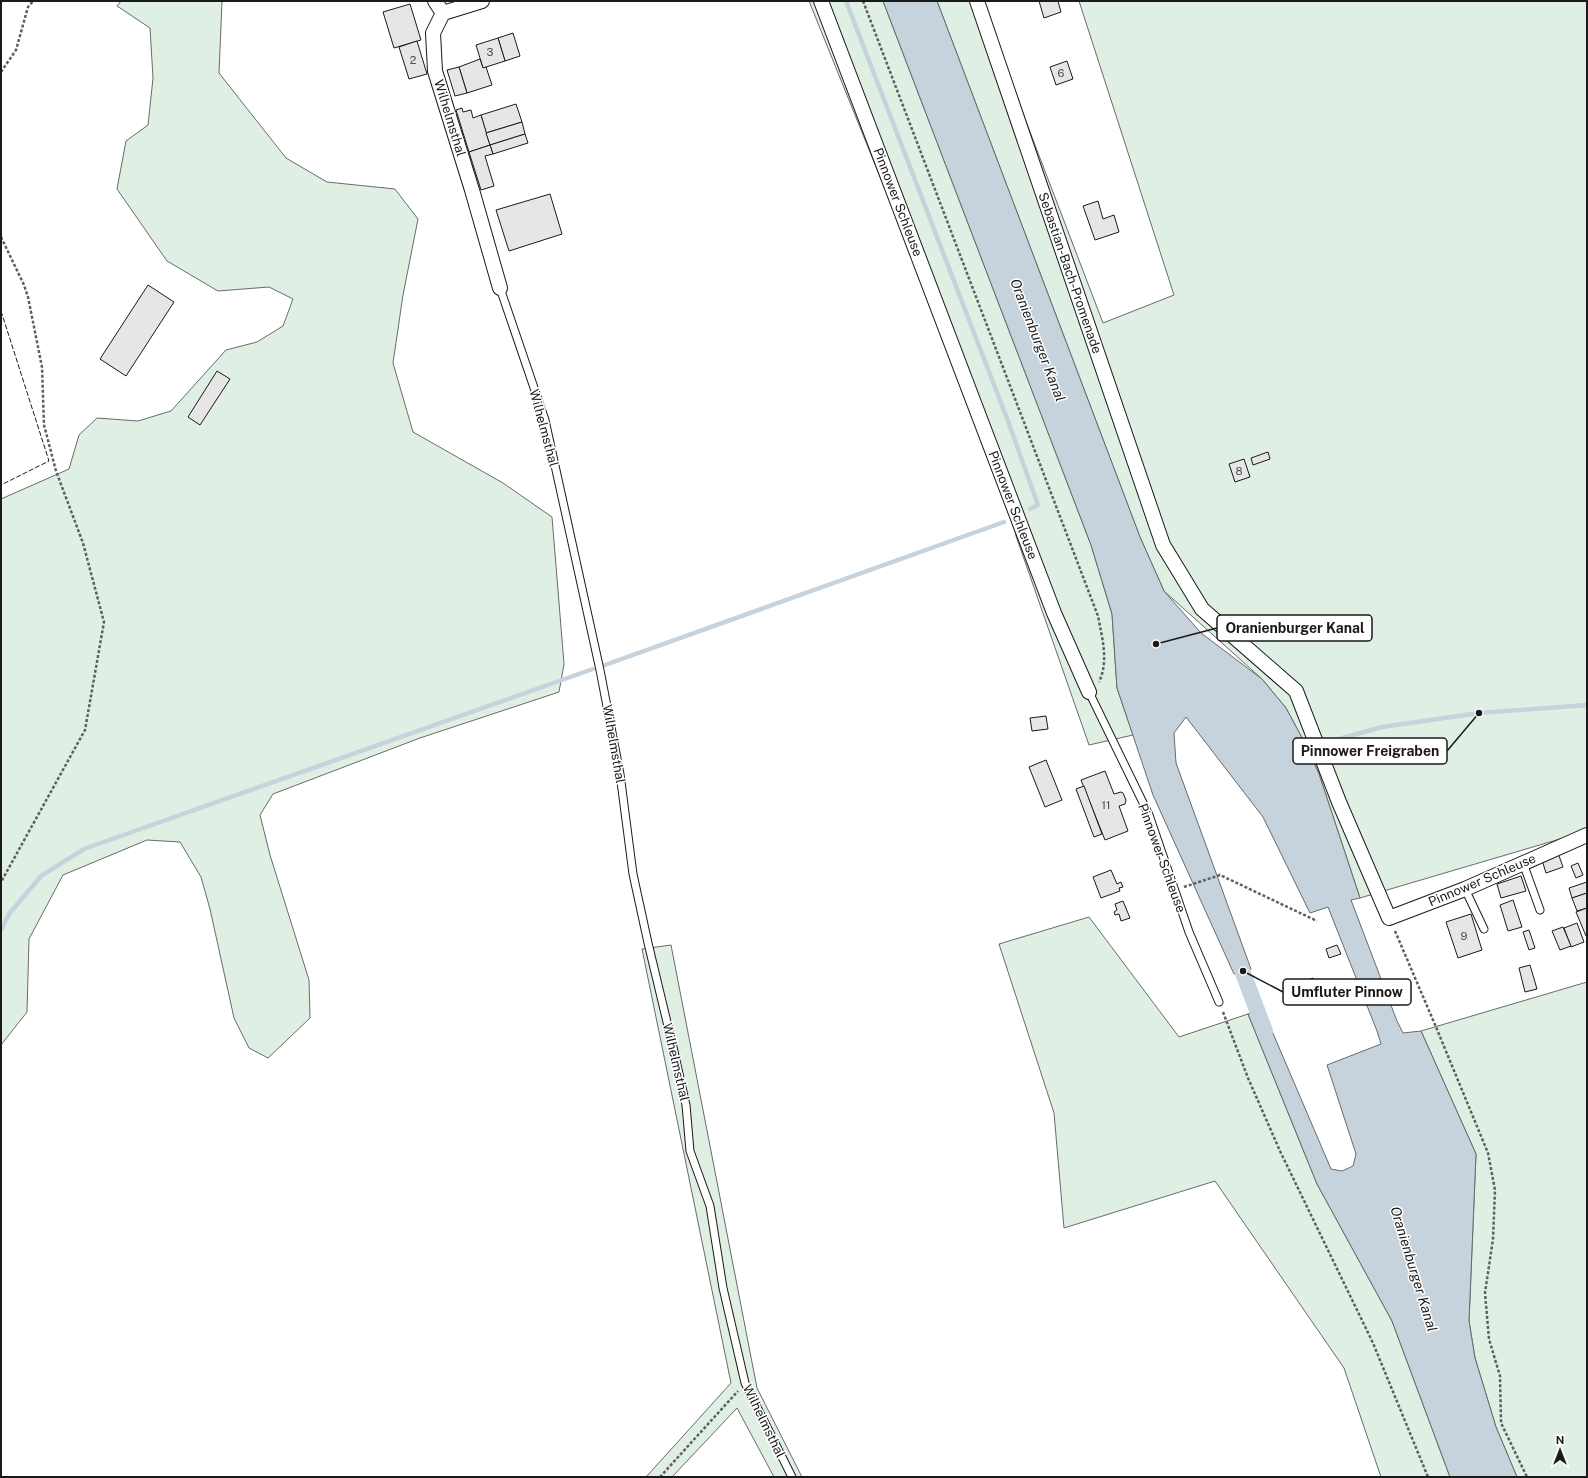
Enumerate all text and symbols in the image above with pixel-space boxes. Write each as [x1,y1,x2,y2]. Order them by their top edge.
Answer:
house number: 3 [487,46,494,58]
house number: 2 [410,54,417,66]
house number: 6 [1058,67,1065,79]
street label: Wilhelmsthal [431,78,469,158]
street label: Pinnower Schleuse [870,146,926,258]
street label: Sebastian-Bach-Promenade [1035,190,1105,356]
water label: Oranienburger Kanal [1007,276,1069,404]
street label: Wilhelmsthal [526,388,562,468]
street label: Pinnower Schleuse [985,449,1041,561]
house number: 8 [1235,465,1243,477]
callout: Oranienburger Kanal [1217,615,1372,641]
text: Oranienburger Kanal [1225,620,1365,636]
street label: Wilhelmsthal [600,704,628,785]
callout: Pinnower Freigraben [1293,738,1447,764]
text: Pinnower Freigraben [1301,743,1439,759]
house number: 11 [1102,799,1110,811]
street label: Pinnower Schleuse [1135,801,1189,915]
street label: Pinnower Schleuse [1426,851,1538,909]
house number: 9 [1461,930,1468,942]
callout: Umfluter Pinnow [1283,979,1411,1005]
text: Umfluter Pinnow [1291,984,1403,1000]
street label: Wilhelmsthal [660,1022,692,1103]
water label: Oranienburger Kanal [1387,1204,1441,1334]
street label: Wilhelmsthal [740,1382,788,1460]
north arrow [1540,1430,1580,1470]
text: N [1556,1434,1564,1446]

